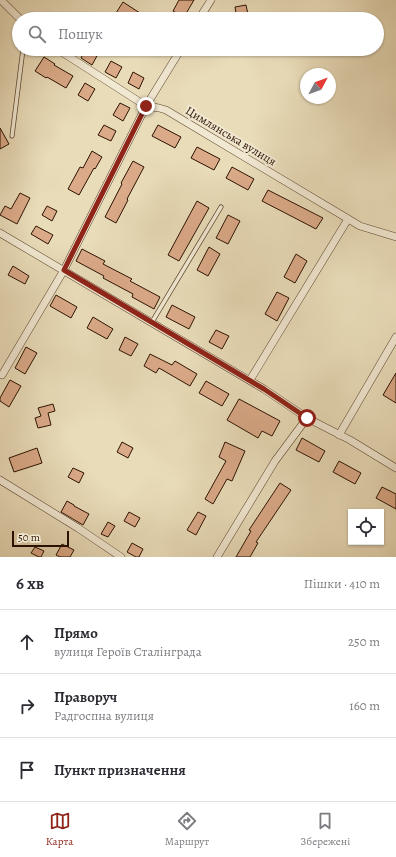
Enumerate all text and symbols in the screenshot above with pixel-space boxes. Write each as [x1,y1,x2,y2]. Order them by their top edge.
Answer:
search box [12,12,384,56]
icon: search [26,23,48,45]
text: Пошук [58,24,103,44]
north arrow [300,68,336,104]
route end [137,97,155,115]
street label: Цимлянська вулиця [183,103,280,170]
route start [298,409,316,427]
map controls [348,509,384,545]
button: locate [348,509,384,545]
scale bar [12,529,69,548]
text: 50 m [18,530,40,545]
text: 6 хв [16,572,44,595]
text: Пішки · 410 m [304,575,380,592]
text: Прямо [54,623,98,643]
icon: ahead [16,631,38,653]
text: 250 m [348,633,380,650]
text: вулиця Героїв Сталінграда [54,643,202,660]
text: Праворуч [54,687,117,707]
icon: right [16,695,38,717]
text: 160 m [349,697,380,714]
text: Радгоспна вулиця [54,707,154,724]
icon: arrive [16,759,38,781]
text: Пункт призначення [54,760,186,780]
tab: Карта [46,810,73,849]
tab: Маршрут [165,810,209,849]
tab: Збережені [301,810,350,849]

